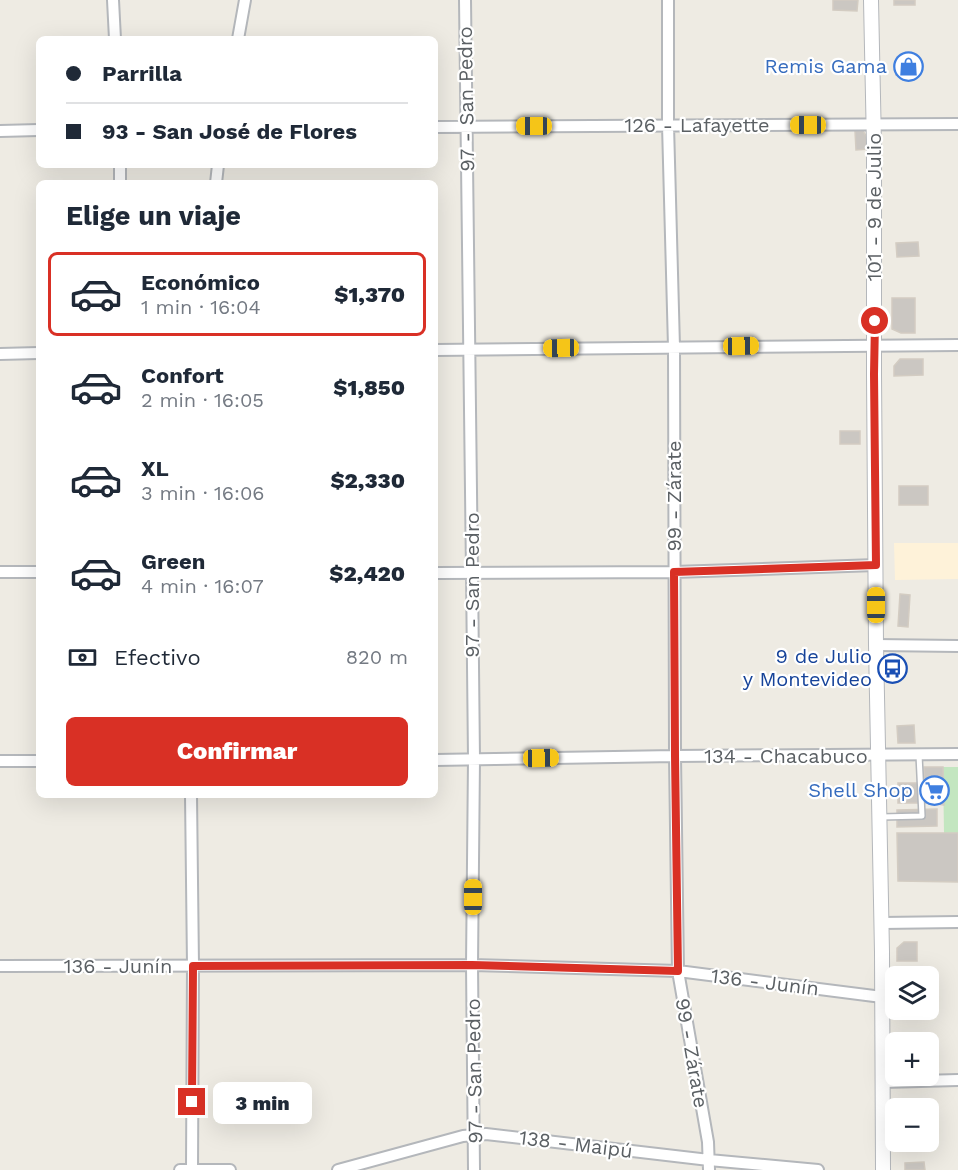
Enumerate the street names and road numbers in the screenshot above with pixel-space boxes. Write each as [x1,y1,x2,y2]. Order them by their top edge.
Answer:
street label: 97 - San Pedro [453,26,479,172]
street label: 126 - Lafayette [624,113,770,137]
street label: 101 - 9 de Julio [862,133,886,281]
street label: 99 - Zárate [662,440,686,552]
street label: 97 - San Pedro [460,512,484,658]
street label: 134 - Chacabuco [704,744,868,768]
street label: 136 - Junín [64,954,172,978]
street label: 136 - Junín [710,963,820,1001]
street label: 99 - Zárate [671,996,713,1110]
street label: 97 - San Pedro [461,998,487,1144]
street label: 138 - Maipú [518,1125,634,1163]

